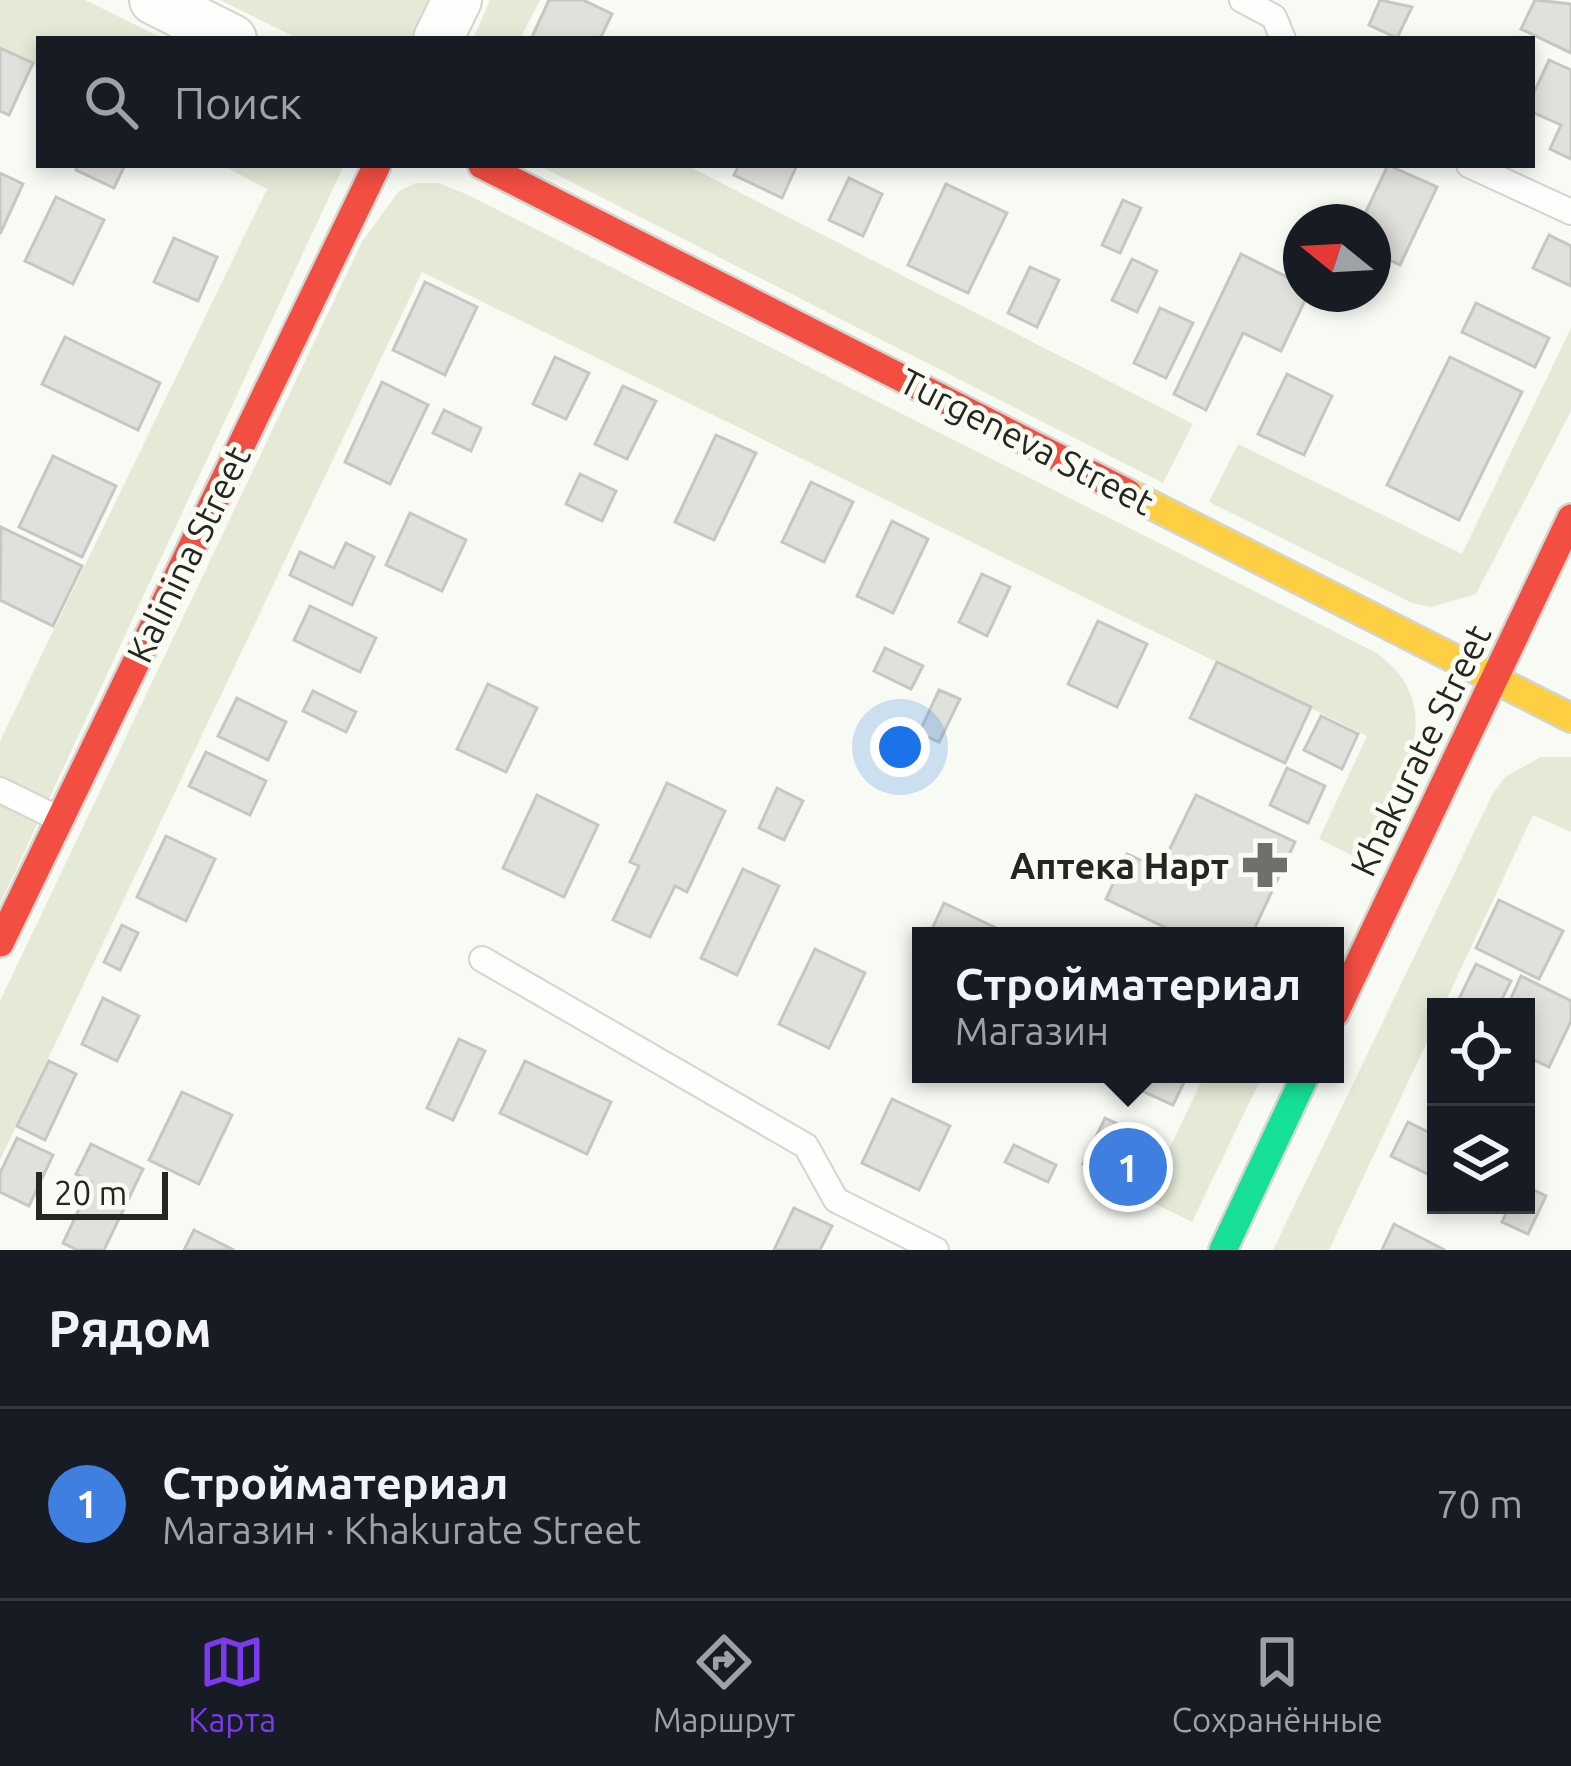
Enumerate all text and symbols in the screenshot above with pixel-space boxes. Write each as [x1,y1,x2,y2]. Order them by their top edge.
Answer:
search box [36,36,1535,168]
icon: search [78,69,144,135]
text: Поиск [174,77,302,128]
north arrow [1283,204,1391,312]
street label: Turgeneva Street [893,359,1161,523]
street label: Kalinina Street [118,439,258,669]
street label: Khakurate Street [1341,618,1499,882]
your location [870,717,930,777]
pharmacy icon: Аптека Нарт [1240,840,1290,890]
place label: Аптека Нарт [1010,845,1229,886]
popup [912,927,1344,1083]
text: Стройматериал [955,958,1301,1009]
map controls [1427,998,1535,1214]
button: locate [1427,998,1535,1106]
text: Магазин [955,1009,1109,1052]
button: layers [1427,1106,1535,1214]
pin: 1 [1089,1122,1167,1212]
scale bar [36,1166,168,1219]
text: 20 m [54,1174,127,1211]
text: Рядом [48,1299,212,1357]
text: Стройматериал [162,1457,509,1508]
text: 1 [76,1482,98,1525]
text: 70 m [1436,1482,1523,1525]
text: Магазин · Khakurate Street [162,1508,641,1551]
tab: Карта [188,1629,276,1738]
tab: Маршрут [653,1629,795,1738]
tab: Сохранённые [1172,1629,1383,1738]

